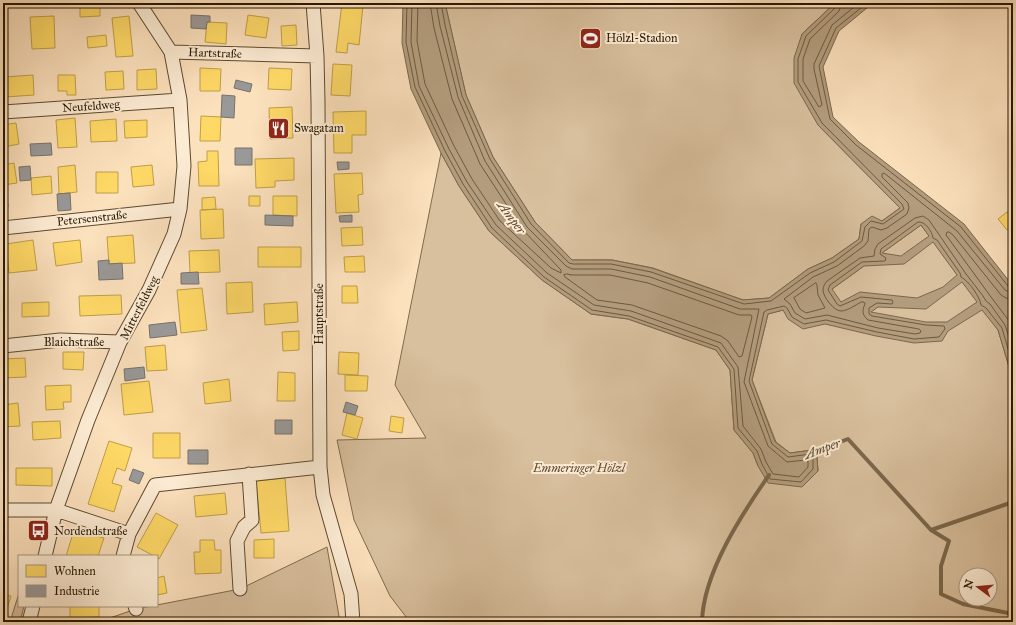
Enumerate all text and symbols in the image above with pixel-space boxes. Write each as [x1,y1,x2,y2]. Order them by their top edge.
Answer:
sports icon: Hölzl-Stadion [577,25,603,51]
place label: Hölzl-Stadion [606,31,678,45]
street label: Hartstraße [188,45,242,61]
street label: Neufeldweg [62,97,121,116]
restaurant icon: Swagatam [266,115,292,141]
place label: Swagatam [294,121,344,136]
water label: Amper [492,196,529,238]
street label: Petersenstraße [56,207,128,229]
street label: Mitterfeldweg [117,273,162,343]
street label: Hauptstraße [312,283,326,345]
street label: Blaichstraße [44,335,104,349]
water label: Amper [800,435,843,464]
park label: Emmeringer Hölzl [532,461,627,475]
bus stop icon: Nordendstraße [25,518,51,544]
place label: Nordendstraße [54,524,127,538]
legend [18,555,158,607]
text: Wohnen [54,564,96,578]
north arrow [958,567,998,607]
text: N [961,577,977,591]
text: Industrie [54,584,99,598]

